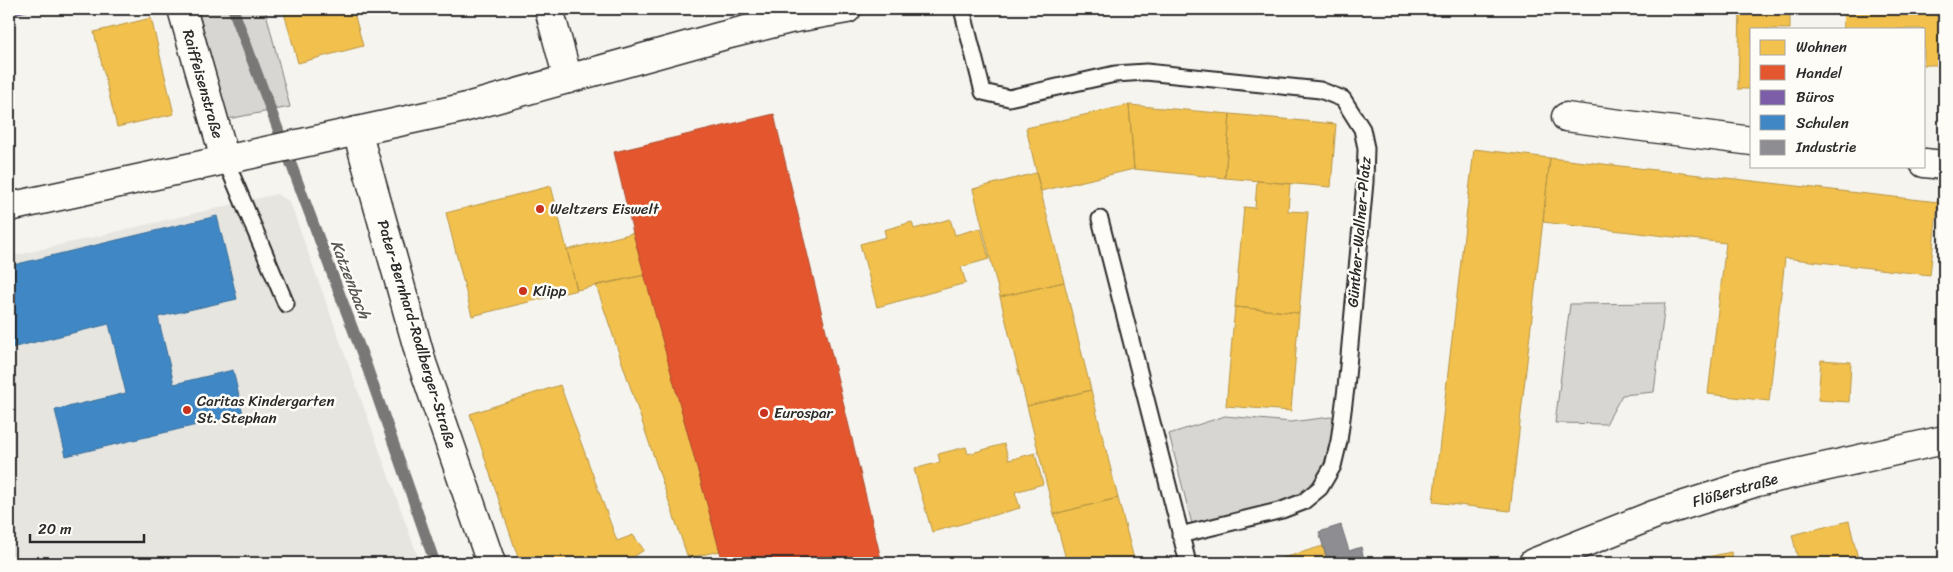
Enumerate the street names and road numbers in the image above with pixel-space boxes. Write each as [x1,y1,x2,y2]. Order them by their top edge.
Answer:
street label: Raiffeisenstraße [175,26,231,142]
street label: Günther-Wallner-Platz [1339,155,1379,309]
street label: Pater-Bernhard-Rodlberger-Straße [370,217,464,451]
street label: Flößerstraße [1689,465,1781,515]

